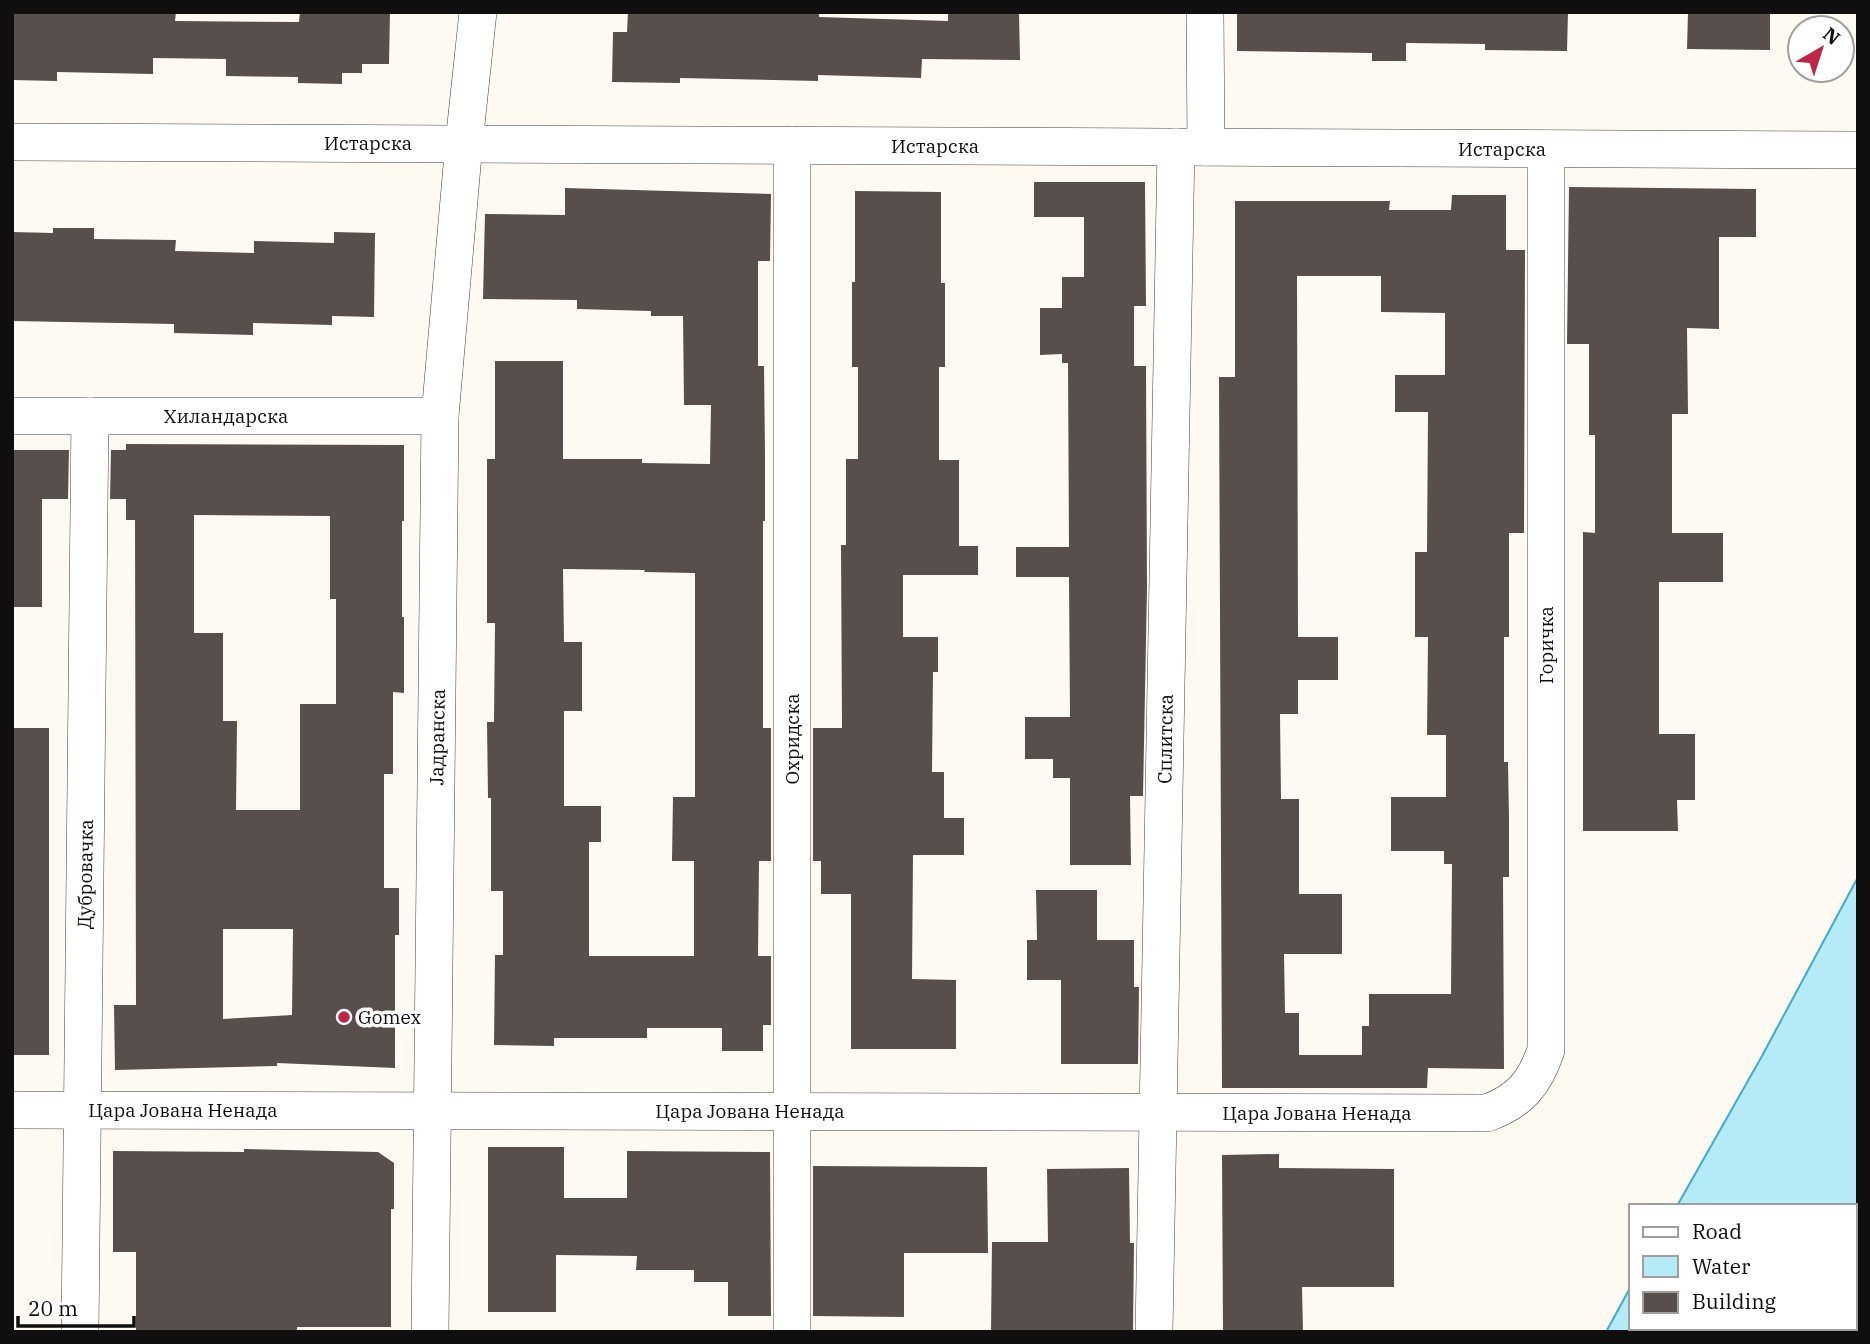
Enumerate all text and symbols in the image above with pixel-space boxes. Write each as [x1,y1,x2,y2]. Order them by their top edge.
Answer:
north arrow [1786,14,1856,84]
text: N [1818,22,1845,50]
street label: Истарска [324,131,412,155]
street label: Истарска [891,134,979,158]
street label: Истарска [1458,137,1546,161]
street label: Хиландарска [164,404,288,428]
street label: Горичка [1534,606,1558,684]
street label: Јадранска [424,688,450,786]
street label: Охридска [780,693,804,785]
street label: Сплитска [1152,694,1178,784]
street label: Дубровачка [72,819,98,929]
place label: Gomex [358,1005,422,1029]
marker: Gomex [336,1009,352,1025]
street label: Цара Јована Ненада [88,1098,278,1122]
street label: Цара Јована Ненада [655,1099,845,1123]
street label: Цара Јована Ненада [1222,1101,1412,1125]
legend [1629,1204,1856,1330]
text: Road [1692,1217,1742,1245]
text: Water [1692,1252,1751,1280]
scale bar [18,1284,133,1328]
text: Building [1692,1287,1777,1315]
text: 20 m [28,1294,78,1322]

